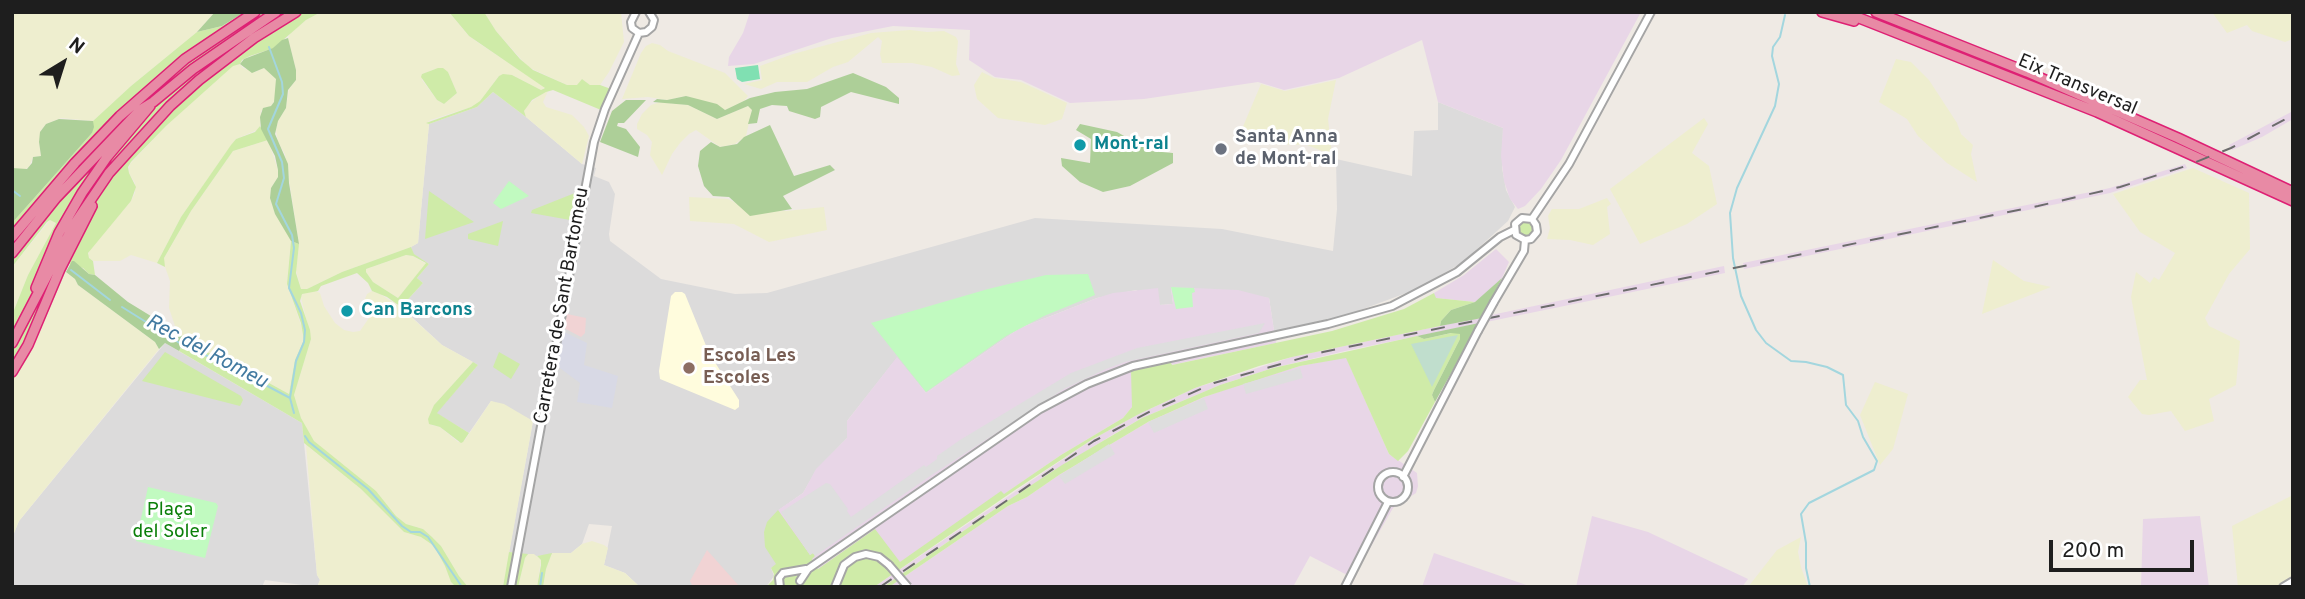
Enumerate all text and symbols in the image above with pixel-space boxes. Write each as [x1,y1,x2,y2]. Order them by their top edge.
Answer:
north arrow [28,28,98,98]
text: N [63,33,89,60]
street label: Eix Transversal [2014,51,2140,121]
place label: Santa Anna de Mont-ral [1235,127,1338,171]
place label: Mont-ral [1094,134,1169,156]
marker: Mont-ral [1072,137,1088,153]
marker: Santa Anna de Mont-ral [1213,141,1229,157]
street label: Carretera de Sant Bartomeu [531,186,595,426]
place label: Can Barcons [361,300,473,322]
marker: Can Barcons [339,303,355,319]
water label: Rec del Romeu [141,310,271,396]
place label: Escola Les Escoles [703,346,796,390]
marker: Escola Les Escoles [681,360,697,376]
park label: Plaça del Soler [133,500,207,544]
scale bar [2053,526,2198,570]
text: 200 m [2062,538,2124,565]

